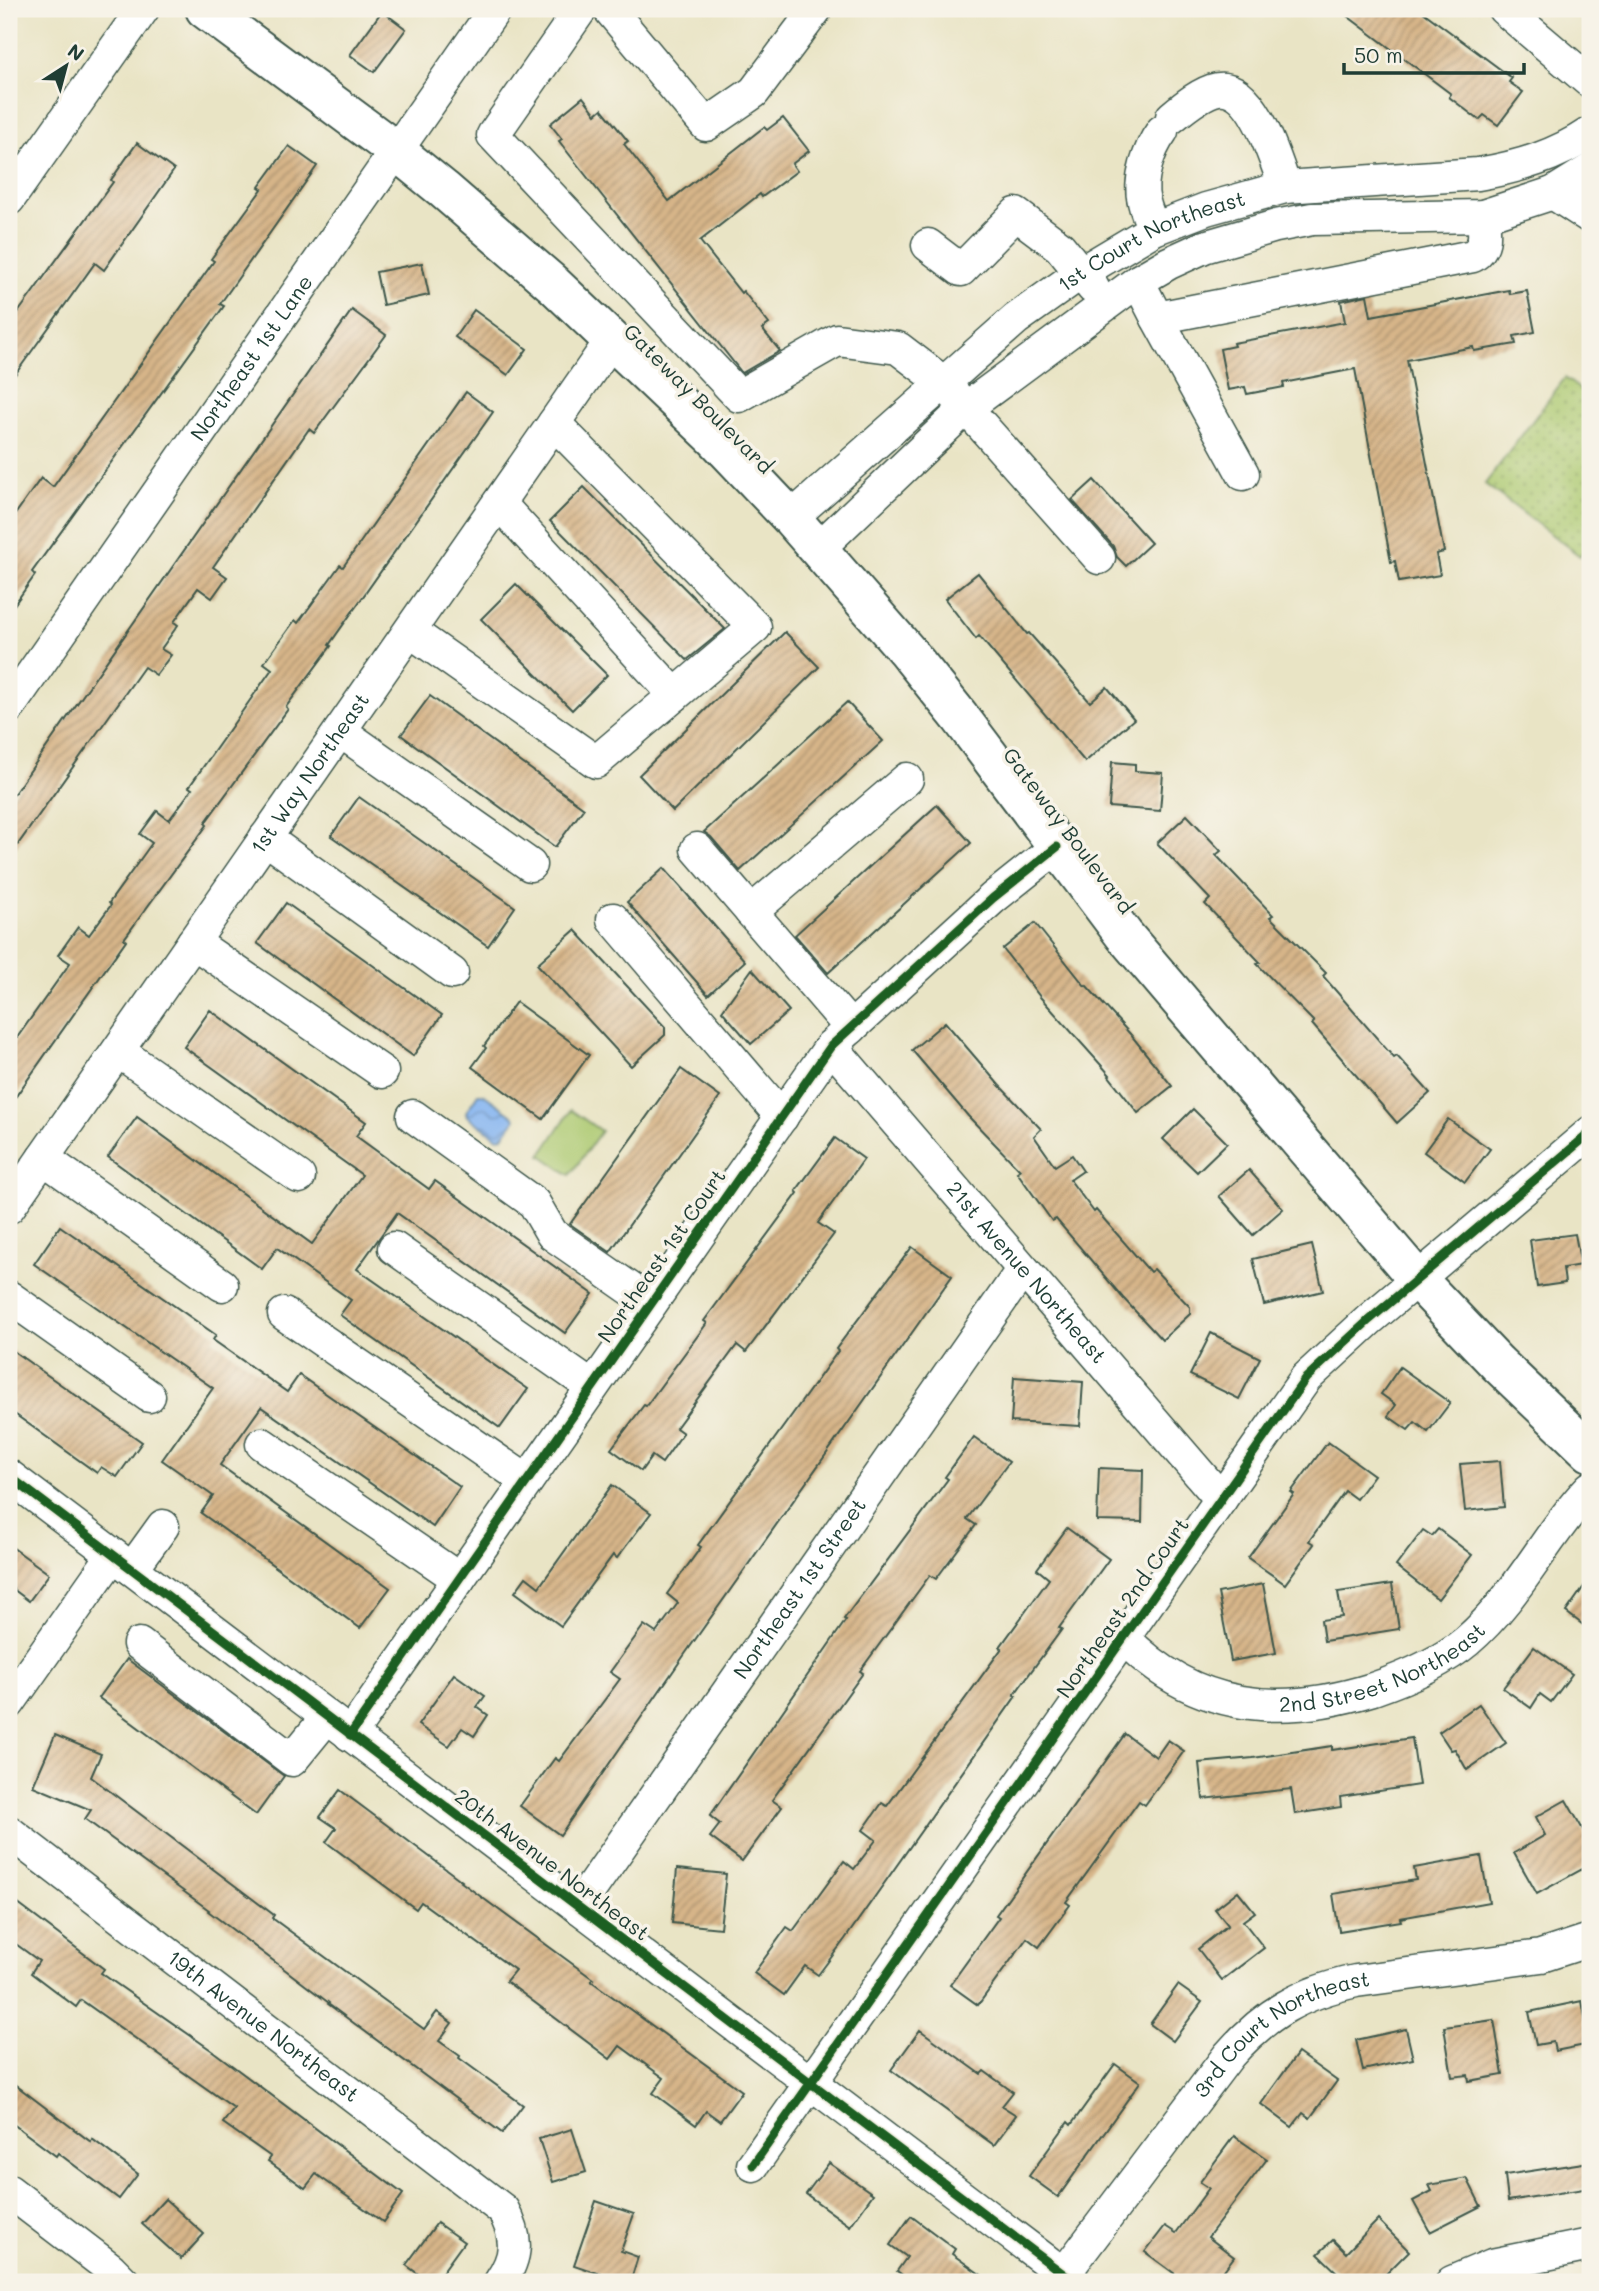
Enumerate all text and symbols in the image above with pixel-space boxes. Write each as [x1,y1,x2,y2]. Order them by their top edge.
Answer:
north arrow [32,32,102,102]
scale bar [1344,32,1524,76]
text: N [63,37,89,66]
text: 50 m [1354,41,1403,68]
street label: 1st Court Northeast [1052,184,1248,297]
street label: Northeast 1st Lane [183,269,318,446]
street label: Gateway Boulevard [618,317,780,479]
street label: 1st Way Northeast [244,687,374,858]
street label: Gateway Boulevard [998,742,1141,919]
street label: Northeast 1st Court [591,1163,731,1347]
street label: 21st Avenue Northeast [941,1175,1113,1368]
street label: Northeast 1st Street [726,1492,871,1684]
street label: Northeast 2nd Court [1049,1512,1194,1702]
street label: 2nd Street Northeast [1279,1616,1490,1717]
street label: 20th Avenue Northeast [450,1782,656,1946]
street label: 19th Avenue Northeast [163,1943,365,2107]
street label: 3rd Court Northeast [1187,1964,1371,2102]

